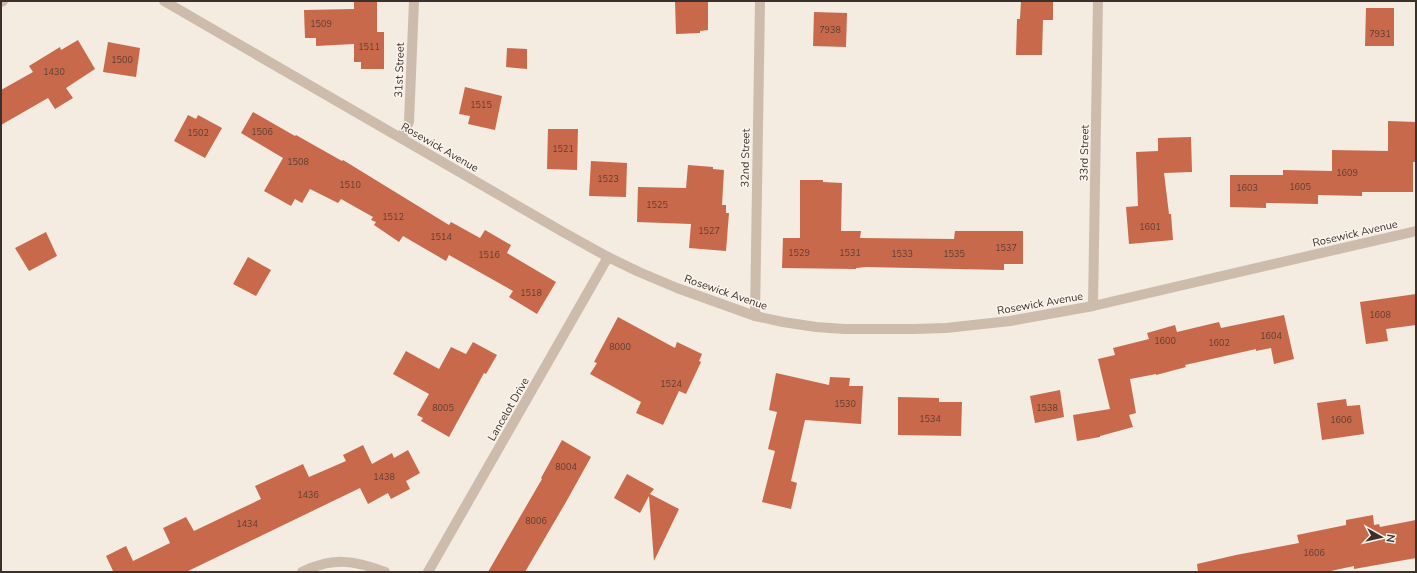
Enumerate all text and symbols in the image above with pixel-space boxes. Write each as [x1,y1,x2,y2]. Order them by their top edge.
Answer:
house number: 1509 [310,18,332,30]
house number: 7938 [819,24,841,36]
house number: 7931 [1369,28,1391,40]
house number: 1511 [358,41,380,53]
street label: 31st Street [391,42,408,98]
house number: 1500 [111,54,133,66]
house number: 1430 [43,66,65,78]
house number: 1515 [470,99,492,111]
street label: Rosewick Avenue [398,119,481,176]
street label: 33rd Street [1077,125,1092,181]
house number: 1506 [251,126,273,138]
house number: 1502 [187,127,209,139]
street label: 32nd Street [737,128,754,187]
house number: 1521 [552,143,574,155]
house number: 1508 [287,156,309,168]
house number: 1609 [1336,167,1358,179]
house number: 1523 [597,173,619,185]
house number: 1510 [339,179,361,191]
house number: 1605 [1289,181,1311,193]
house number: 1603 [1236,182,1258,194]
house number: 1525 [646,199,668,211]
house number: 1512 [382,211,404,223]
street label: Rosewick Avenue [1311,216,1399,251]
house number: 1601 [1139,221,1161,233]
house number: 1527 [698,225,720,237]
house number: 1514 [430,231,452,243]
house number: 1537 [995,242,1017,254]
house number: 1529 [788,247,810,259]
house number: 1531 [839,247,861,259]
house number: 1533 [891,248,913,260]
house number: 1535 [943,248,965,260]
house number: 1516 [478,249,500,261]
street label: Rosewick Avenue [682,271,770,314]
house number: 1518 [520,287,542,299]
street label: Rosewick Avenue [996,289,1084,318]
house number: 1608 [1369,309,1391,321]
house number: 1604 [1260,330,1282,342]
house number: 1600 [1154,335,1176,347]
house number: 1602 [1208,337,1230,349]
house number: 8000 [609,341,631,353]
street label: Lancelot Drive [484,375,533,444]
house number: 1524 [660,378,682,390]
house number: 1530 [834,398,856,410]
house number: 8005 [432,402,454,414]
house number: 1538 [1036,402,1058,414]
house number: 1534 [919,413,941,425]
house number: 1606 [1330,414,1352,426]
house number: 8004 [555,461,577,473]
house number: 1438 [373,471,395,483]
house number: 1436 [297,489,319,501]
house number: 8006 [525,515,547,527]
north arrow [1361,517,1401,557]
house number: 1434 [236,518,258,530]
text: N [1382,533,1398,543]
house number: 1606 [1303,547,1325,559]

